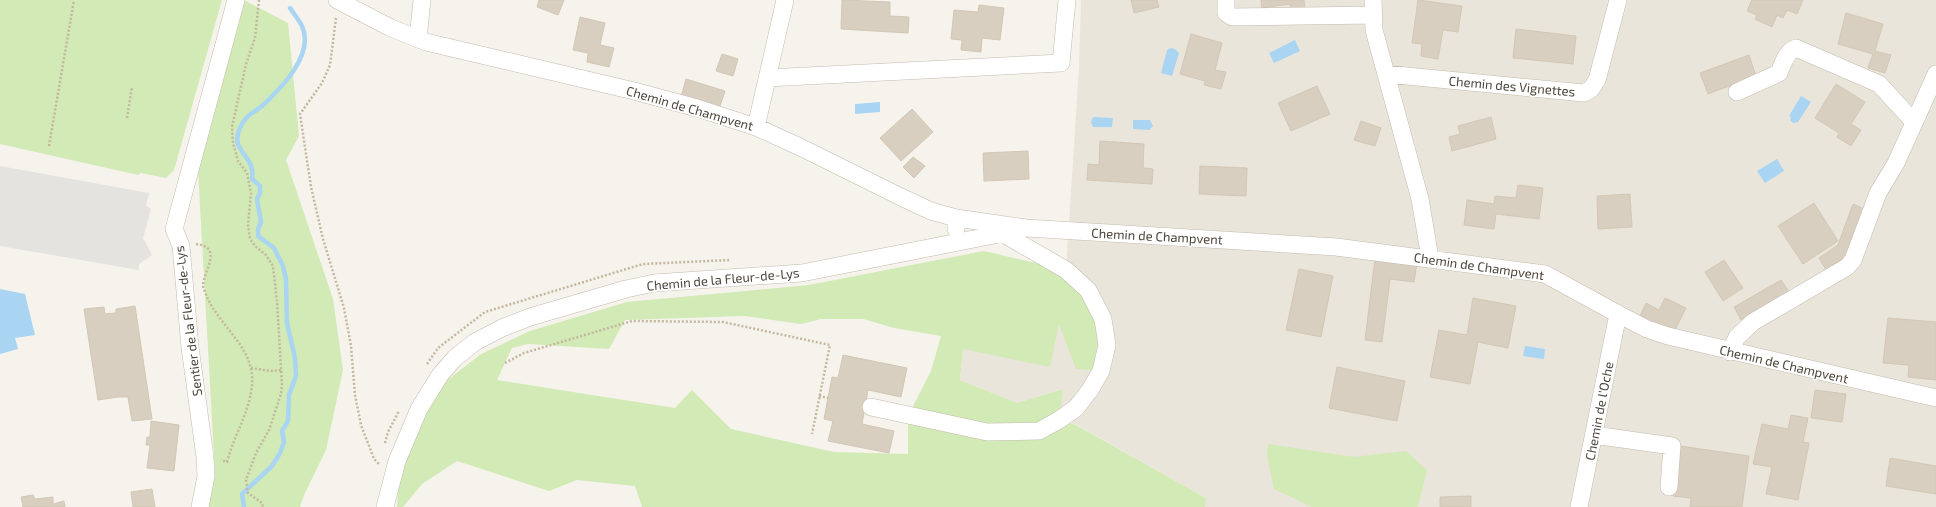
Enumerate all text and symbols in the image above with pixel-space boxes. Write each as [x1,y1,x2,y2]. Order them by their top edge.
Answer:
street label: Chemin des Vignettes [1448,72,1576,100]
street label: Chemin de Champvent [625,82,755,134]
street label: Chemin de Champvent [1091,225,1223,247]
street label: Sentier de la Fleur-de-Lys [171,245,205,397]
street label: Chemin de Champvent [1413,249,1545,283]
street label: Chemin de la Fleur-de-Lys [646,264,800,294]
street label: Chemin de Champvent [1718,341,1850,387]
street label: Chemin de l'Oche [1582,360,1616,462]

